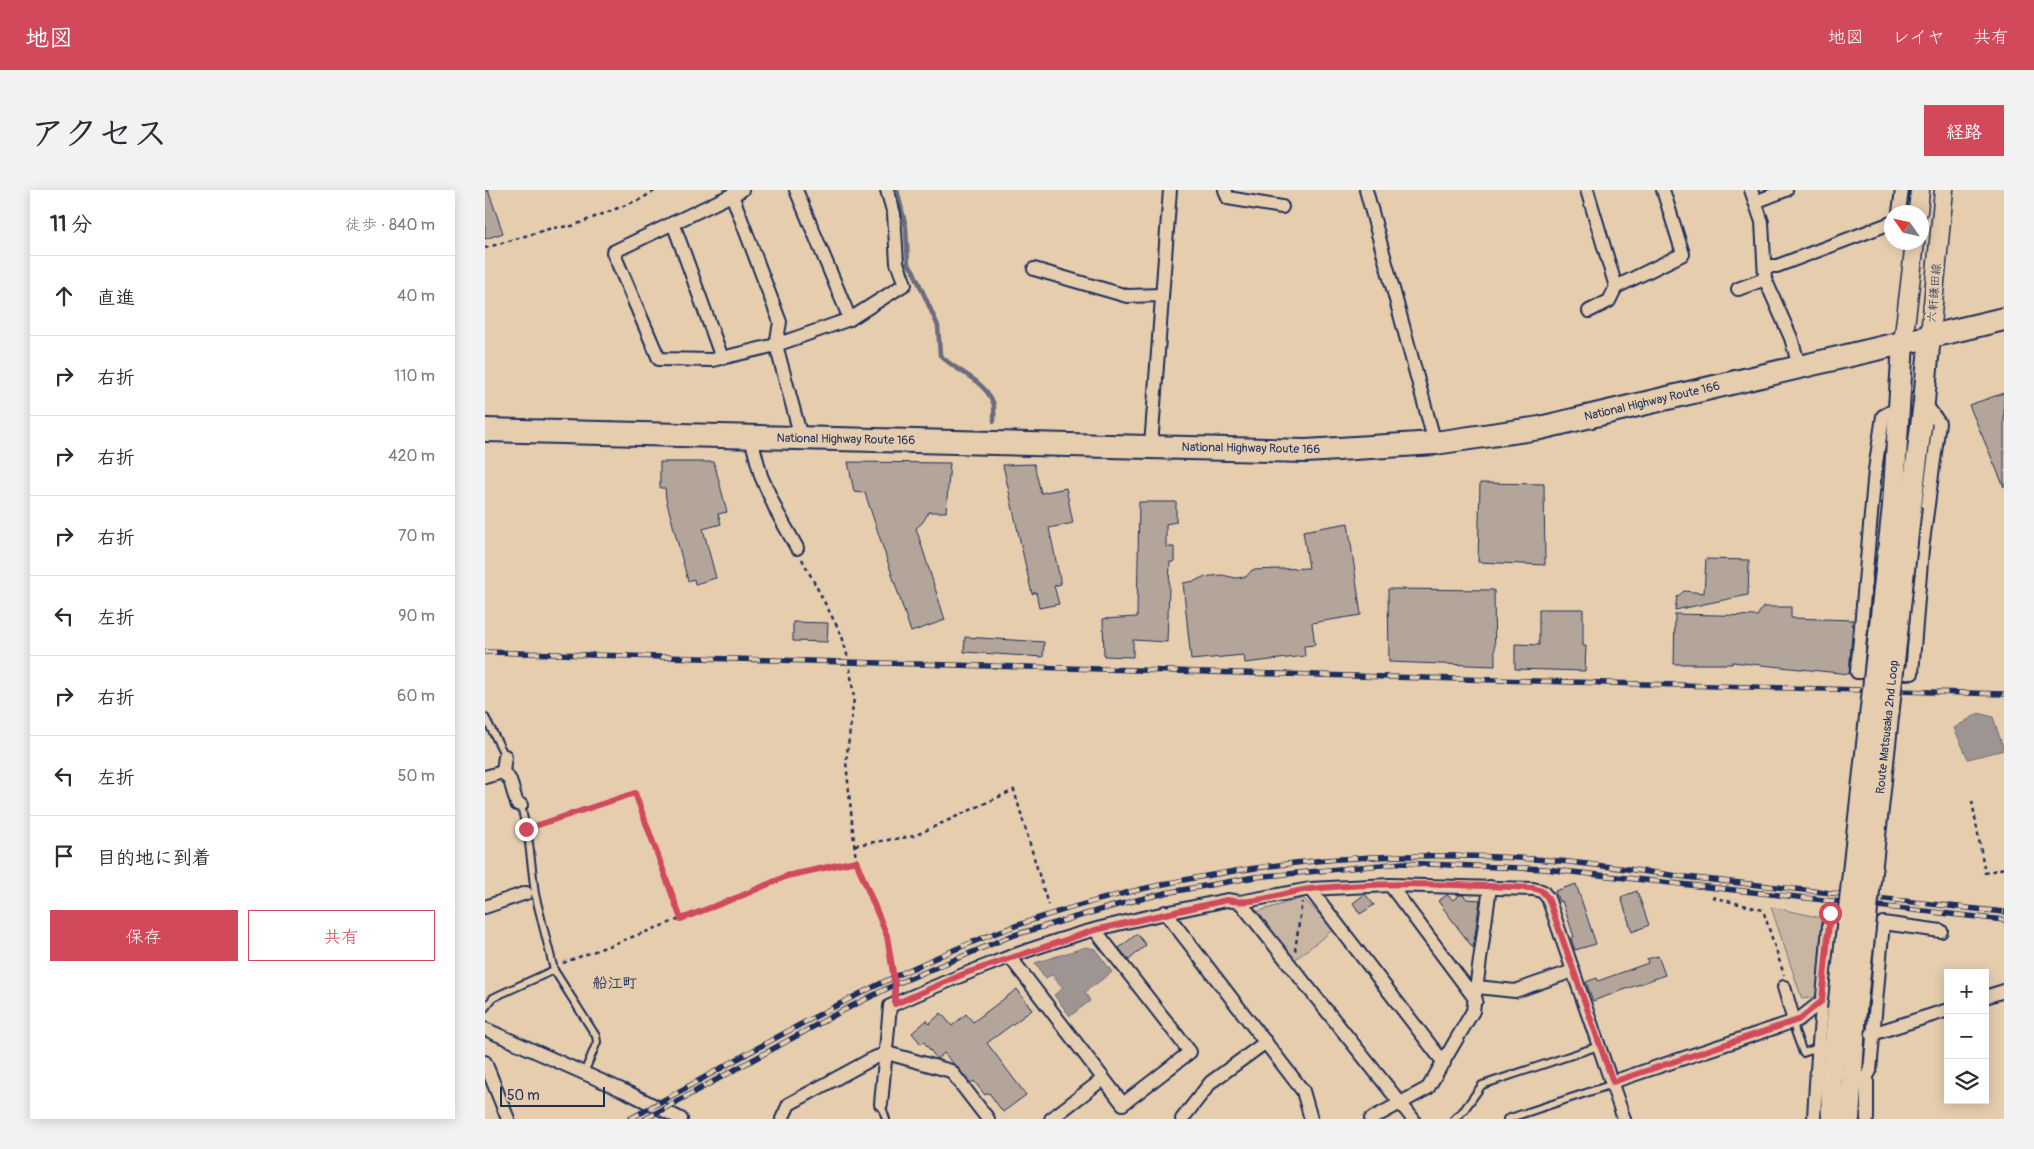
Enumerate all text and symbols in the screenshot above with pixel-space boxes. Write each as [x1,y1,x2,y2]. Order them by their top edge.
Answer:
text: 地図 [25,24,73,53]
text: 地図 [1828,26,1864,49]
text: レイヤ [1892,26,1945,49]
text: 共有 [1973,26,2009,49]
button: 経路 [1924,105,2004,156]
text: アクセス [30,112,168,156]
north arrow [1884,205,1929,250]
text: 11 分 [50,211,92,238]
text: 徒歩 · 840 m [345,215,435,235]
street label: 六軒鎌田線 [1924,262,1945,324]
icon: ahead [50,282,78,310]
text: 直進 [97,286,135,310]
text: 40 m [397,286,435,306]
icon: right [50,362,78,390]
text: 右折 [97,366,135,390]
text: 110 m [394,366,435,386]
street label: National Highway Route 166 [1583,379,1721,424]
street label: National Highway Route 166 [776,431,916,448]
street label: National Highway Route 166 [1181,440,1321,457]
icon: right [50,442,78,470]
text: 右折 [97,446,135,470]
text: 420 m [388,446,435,466]
icon: right [50,522,78,550]
text: 右折 [97,526,135,550]
text: 70 m [398,526,435,546]
icon: left [50,602,78,630]
text: 左折 [97,606,135,630]
text: 90 m [398,606,435,626]
street label: Route Matsusaka 2nd Loop [1873,659,1902,795]
icon: right [50,682,78,710]
text: 右折 [97,686,135,710]
text: 60 m [397,686,435,706]
icon: left [50,762,78,790]
text: 左折 [97,766,135,790]
text: 50 m [398,766,435,786]
route end [515,818,538,841]
icon: arrive [50,842,78,870]
text: 目的地に到着 [97,846,211,870]
route start [1819,902,1842,925]
button: 保存 [50,910,238,961]
button: 共有 [248,910,435,961]
map controls [1944,969,1989,1104]
button: + [1944,969,1989,1014]
district label: 船江町 [592,974,638,993]
button: − [1944,1014,1989,1059]
button: layers [1944,1059,1989,1104]
scale bar [500,1084,605,1107]
text: 50 m [507,1087,540,1104]

